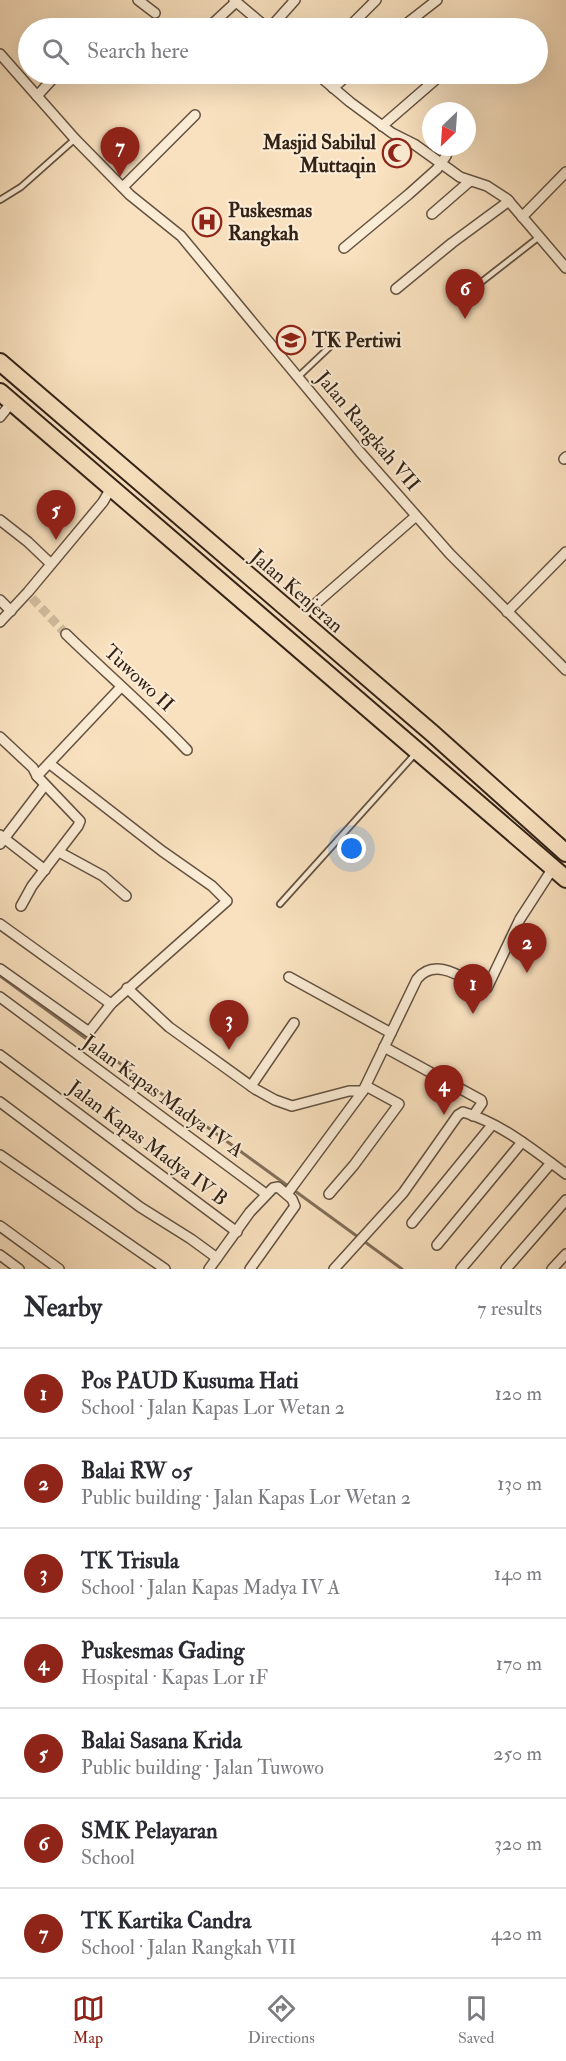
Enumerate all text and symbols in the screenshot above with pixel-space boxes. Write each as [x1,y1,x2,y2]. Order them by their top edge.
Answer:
search box [18,18,548,84]
icon: search [39,35,72,68]
text: Search here [87,37,189,65]
north arrow [422,102,476,156]
pin: 7 [100,128,140,177]
place label: Masjid Sabilul Muttaqin [262,130,377,179]
mosque icon: Masjid Sabilul Muttaqin [381,137,413,169]
place label: Puskesmas Rangkah [228,198,312,247]
hospital icon: Puskesmas Rangkah [191,206,223,238]
pin: 6 [446,270,484,319]
school or university icon: TK Pertiwi [275,324,307,356]
place label: TK Pertiwi [311,328,402,353]
street label: Jalan Rangkah VII [310,365,425,496]
pin: 5 [36,490,76,540]
street label: Jalan Kenjeran [245,543,349,638]
street label: Tuwowo II [99,639,179,717]
your location [337,834,366,863]
pin: 2 [508,924,546,973]
pin: 1 [454,964,492,1014]
pin: 3 [210,1000,248,1050]
street label: Jalan Kapas Madya IV A [76,1029,249,1164]
pin: 4 [424,1066,464,1115]
street label: Jalan Kapas Madya IV B [62,1074,233,1212]
text: Nearby [24,1292,102,1324]
text: 7 results [477,1296,542,1321]
text: Pos PAUD Kusuma Hati [81,1367,299,1395]
text: 1 [40,1381,47,1406]
text: 120 m [495,1381,542,1406]
text: School · Jalan Kapas Lor Wetan 2 [81,1395,345,1420]
text: Balai RW 05 [81,1457,192,1485]
text: 2 [38,1471,49,1496]
text: 130 m [497,1471,542,1496]
text: Public building · Jalan Kapas Lor Wetan 2 [81,1485,411,1510]
text: TK Trisula [81,1547,179,1575]
text: 3 [40,1561,47,1586]
text: 140 m [494,1561,542,1586]
text: School · Jalan Kapas Madya IV A [81,1575,340,1600]
text: Puskesmas Gading [81,1637,244,1665]
text: 4 [38,1651,49,1676]
text: 170 m [496,1651,542,1676]
text: Hospital · Kapas Lor 1F [81,1665,268,1690]
text: Balai Sasana Krida [81,1727,242,1755]
text: 5 [39,1741,48,1766]
text: 250 m [493,1741,542,1766]
text: Public building · Jalan Tuwowo [81,1755,324,1780]
text: SMK Pelayaran [81,1817,218,1845]
text: 6 [38,1831,49,1856]
text: 320 m [494,1831,542,1856]
text: School [81,1845,135,1870]
text: TK Kartika Candra [81,1907,251,1935]
text: 7 [39,1921,48,1946]
text: 420 m [491,1921,542,1946]
text: School · Jalan Rangkah VII [81,1935,296,1960]
tab: Map [72,1992,105,2048]
tab: Directions [248,1992,315,2048]
tab: Saved [458,1992,494,2048]

